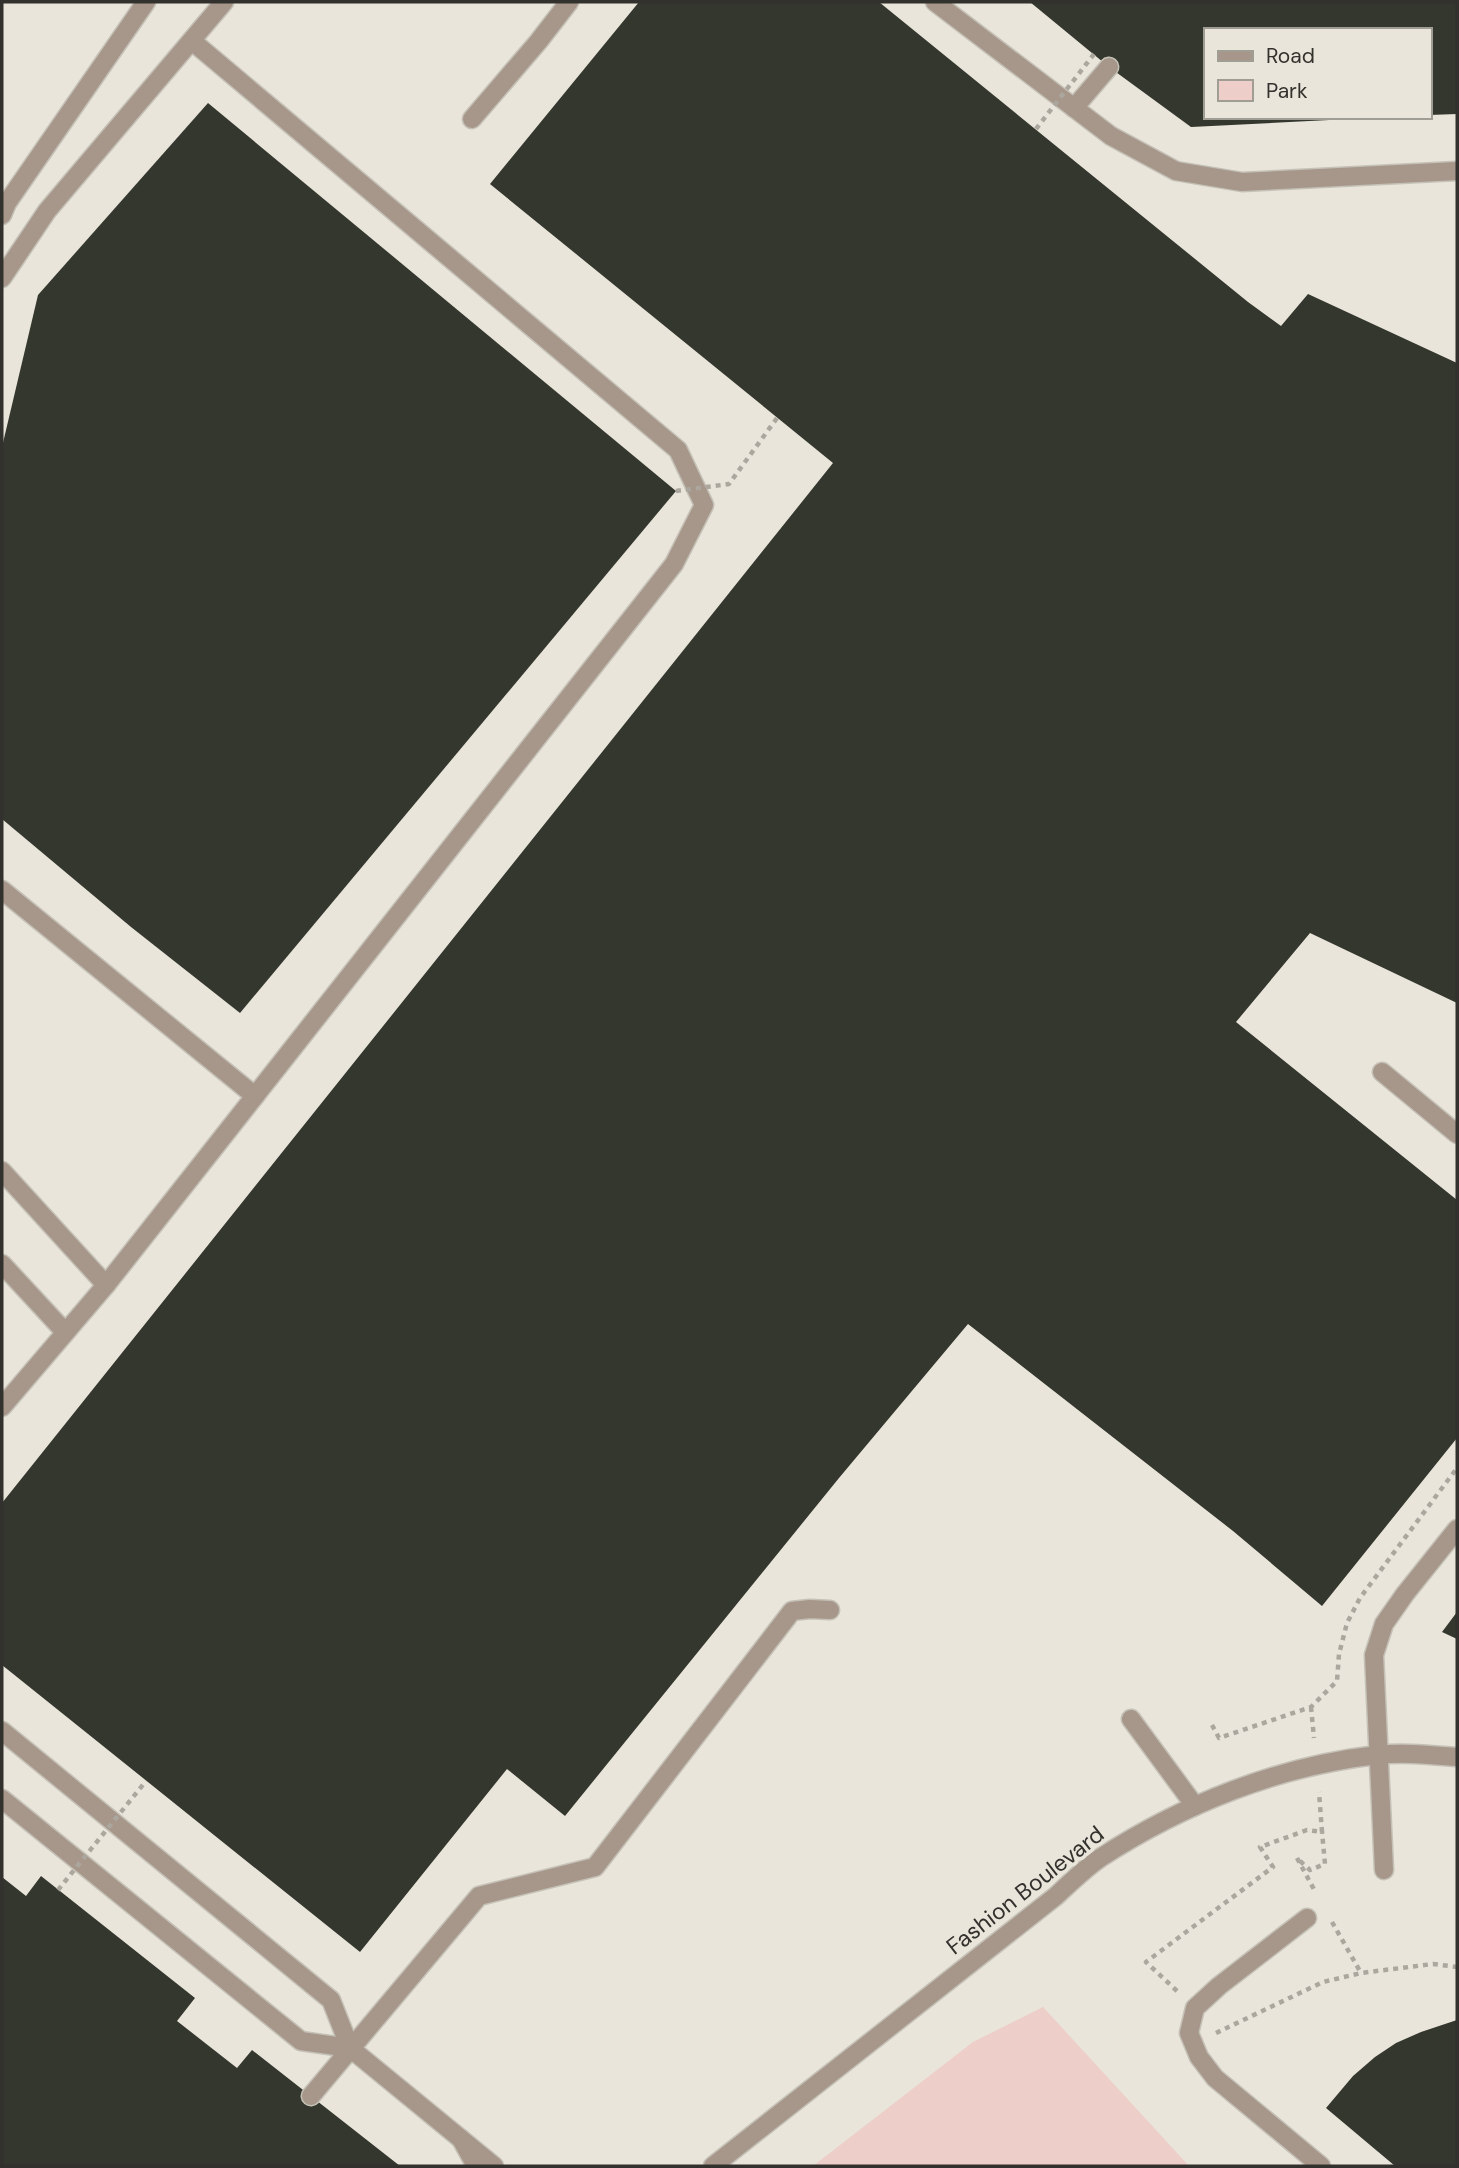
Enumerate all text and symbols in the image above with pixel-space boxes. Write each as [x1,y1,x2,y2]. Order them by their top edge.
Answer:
legend [1204,28,1431,119]
text: Road [1266,42,1315,70]
text: Park [1266,77,1308,105]
street label: Fashion Boulevard [940,1819,1110,1961]

